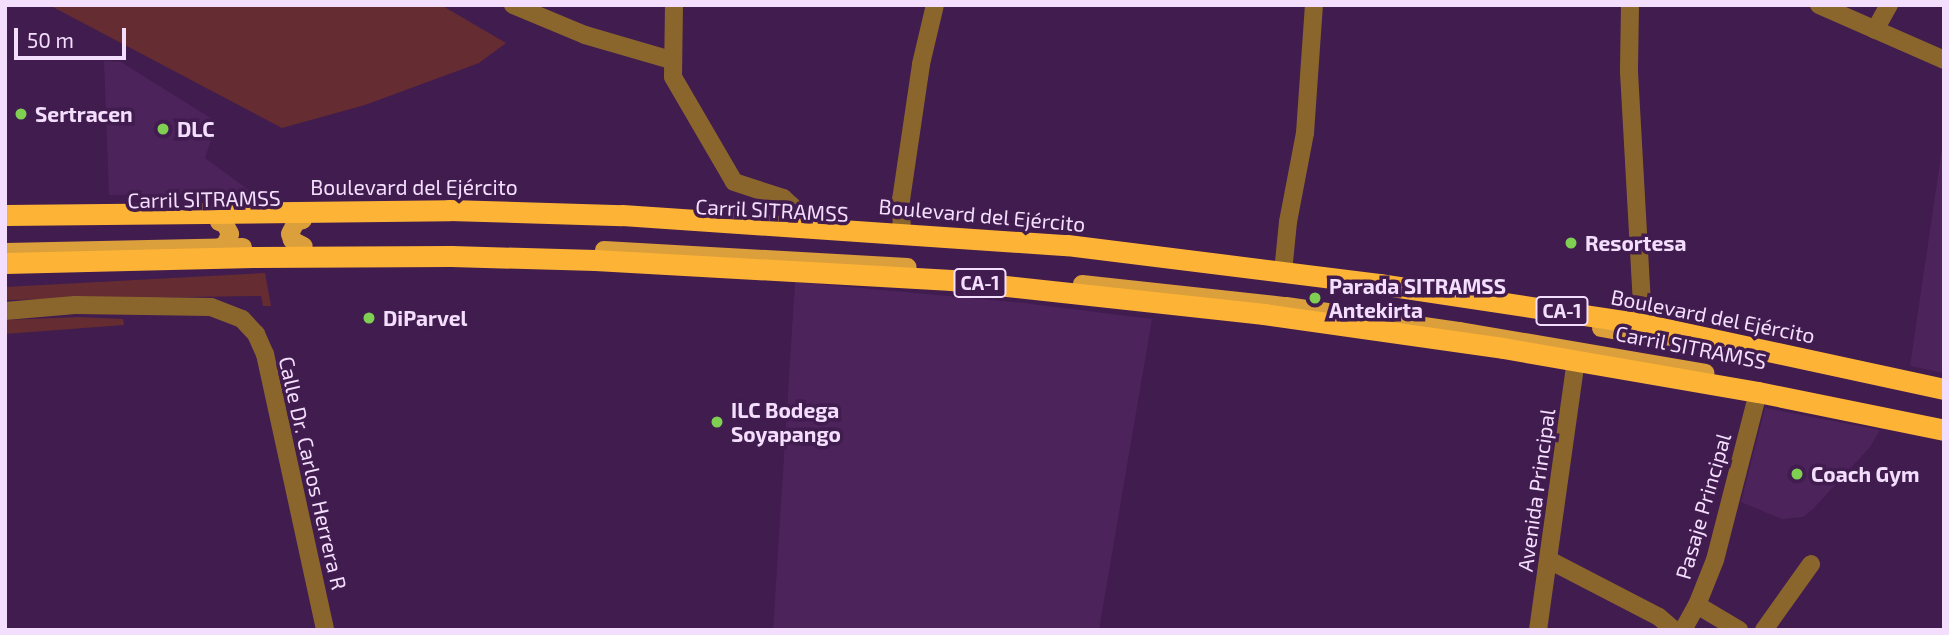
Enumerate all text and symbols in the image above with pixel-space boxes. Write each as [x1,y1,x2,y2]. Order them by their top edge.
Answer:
scale bar [18,14,130,58]
text: 50 m [27,27,74,52]
place label: Sertracen [35,101,133,127]
marker: Sertracen [13,106,29,122]
place label: DLC [177,116,215,142]
marker: DLC [155,121,171,137]
street label: Boulevard del Ejército [310,174,518,200]
street label: Carril SITRAMSS [127,185,281,213]
street label: Carril SITRAMSS [694,193,850,227]
street label: Boulevard del Ejército [877,193,1087,237]
place label: Resortesa [1585,230,1686,256]
marker: Resortesa [1563,235,1579,251]
road number: CA-1 [952,268,1008,298]
place label: Parada SITRAMSS Antekirta [1329,273,1506,323]
street label: Boulevard del Ejército [1609,284,1817,348]
marker: Parada SITRAMSS Antekirta [1307,290,1323,306]
road number: CA-1 [1534,296,1590,326]
place label: DiParvel [383,305,467,331]
marker: DiParvel [361,310,377,326]
street label: Carril SITRAMSS [1613,320,1769,374]
street label: Calle Dr. Carlos Herrera R [274,354,352,592]
place label: ILC Bodega Soyapango [731,397,841,447]
street label: Avenida Principal [1512,407,1560,573]
marker: ILC Bodega Soyapango [709,414,725,430]
street label: Pasaje Principal [1670,430,1736,582]
place label: Coach Gym [1811,461,1920,487]
marker: Coach Gym [1789,466,1805,482]

